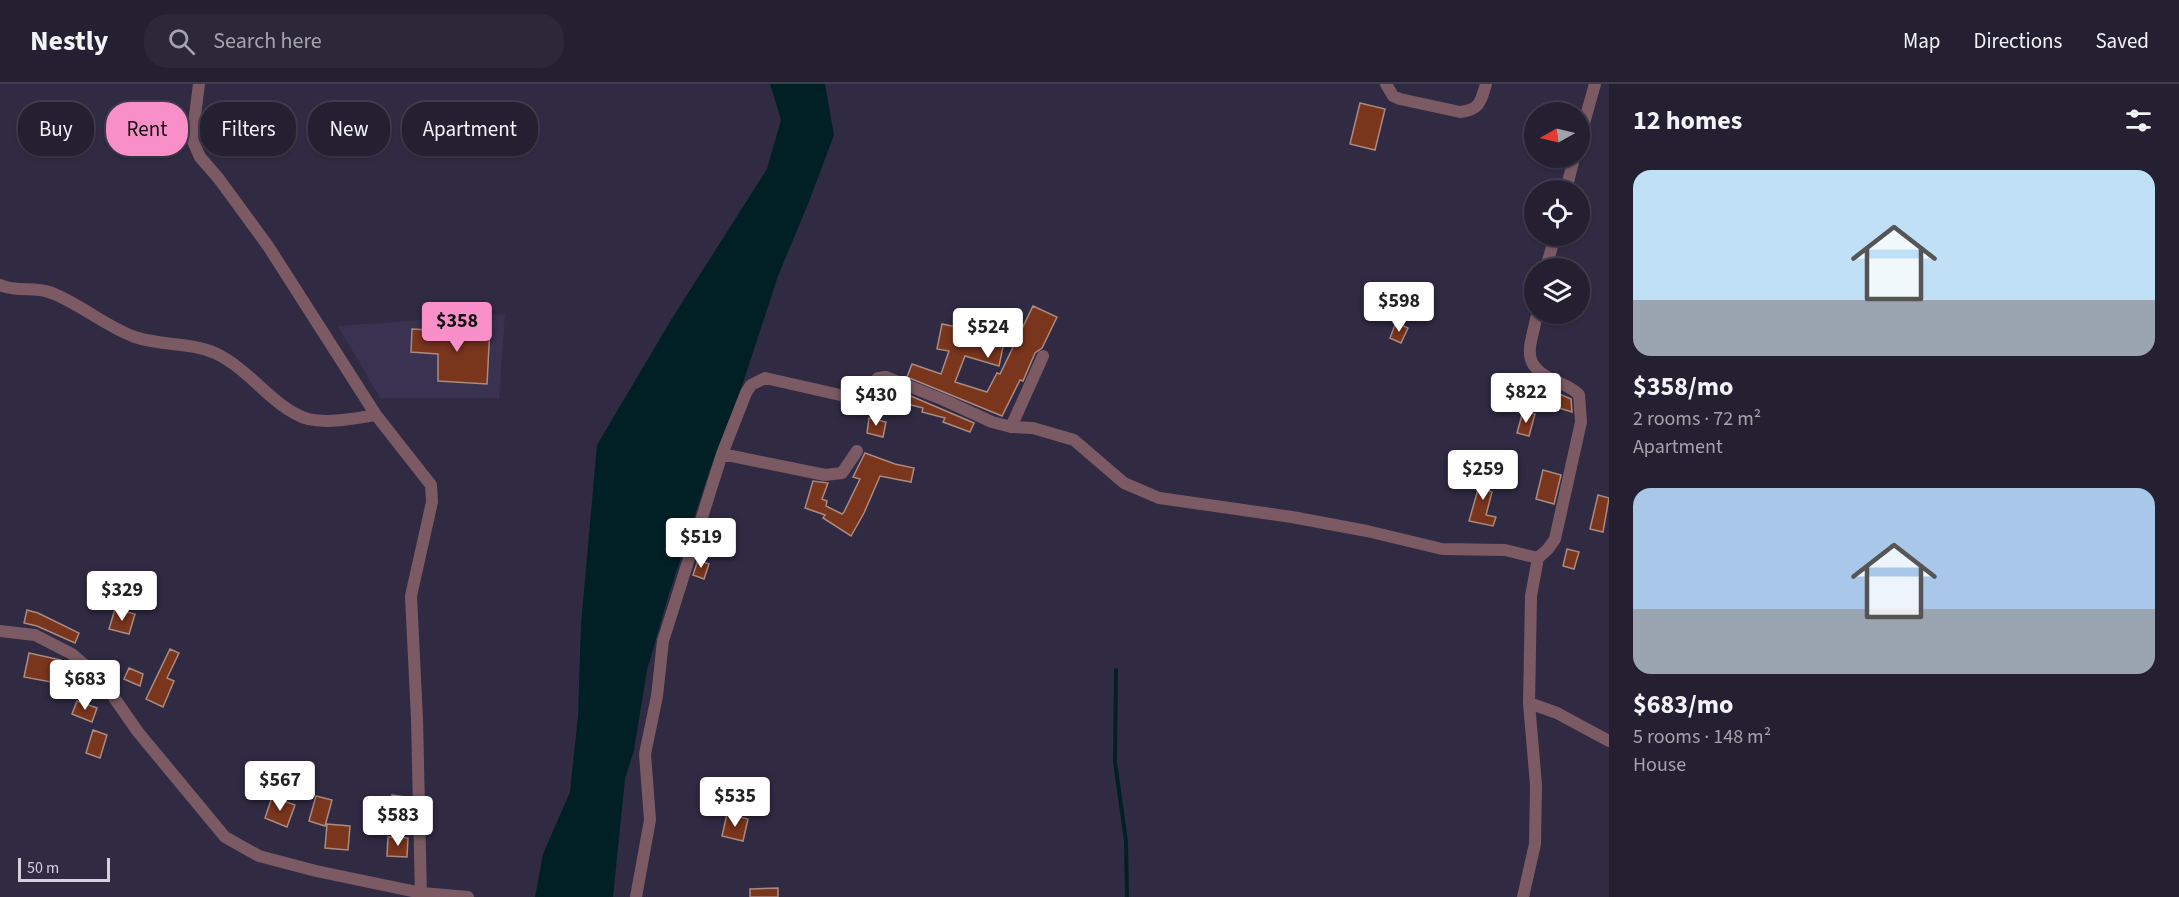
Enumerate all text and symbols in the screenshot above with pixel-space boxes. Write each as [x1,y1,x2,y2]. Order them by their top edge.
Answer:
search box [144,14,564,68]
text: Nestly [30,21,108,61]
icon: search [165,25,198,58]
text: Search here [213,25,322,57]
text: Map [1903,26,1941,56]
text: Directions [1974,26,2062,56]
text: Saved [2095,26,2149,56]
chip: Buy [18,102,94,156]
chip: Rent [106,102,188,156]
chip: Filters [200,102,296,156]
chip: New [308,102,390,156]
chip: Apartment [402,102,538,156]
north arrow [1524,102,1590,168]
map controls [1524,102,1590,324]
text: 12 homes [1633,102,1742,139]
icon: filters [2122,104,2155,137]
button: locate [1524,180,1590,246]
icon: home [1840,209,1948,317]
button: layers [1524,258,1590,324]
pin: $598 [1363,282,1435,333]
text: $598 [1378,287,1420,315]
pin: $358 [421,302,493,353]
text: $358 [436,307,478,335]
pin: $524 [952,308,1024,359]
text: $524 [967,313,1009,341]
text: $358/mo [1633,368,1733,405]
pin: $822 [1490,373,1562,424]
pin: $430 [840,376,912,427]
text: $822 [1505,378,1547,406]
text: $430 [855,381,897,409]
text: 2 rooms · 72 m² [1633,405,1761,433]
text: Apartment [1633,433,1723,461]
pin: $259 [1447,450,1519,501]
text: $259 [1462,455,1504,483]
pin: $519 [665,518,737,569]
text: $519 [680,523,722,551]
icon: home [1840,527,1948,635]
pin: $329 [86,571,158,622]
text: $329 [101,576,143,604]
pin: $683 [49,660,121,711]
text: $683 [64,665,106,693]
text: $683/mo [1633,686,1733,723]
text: 5 rooms · 148 m² [1633,723,1771,751]
text: House [1633,751,1686,779]
pin: $567 [244,761,316,812]
text: $567 [259,766,301,794]
pin: $535 [699,777,771,828]
text: $535 [714,782,756,810]
pin: $583 [362,796,434,847]
text: $583 [377,801,419,829]
scale bar [18,855,110,882]
text: 50 m [27,857,59,879]

